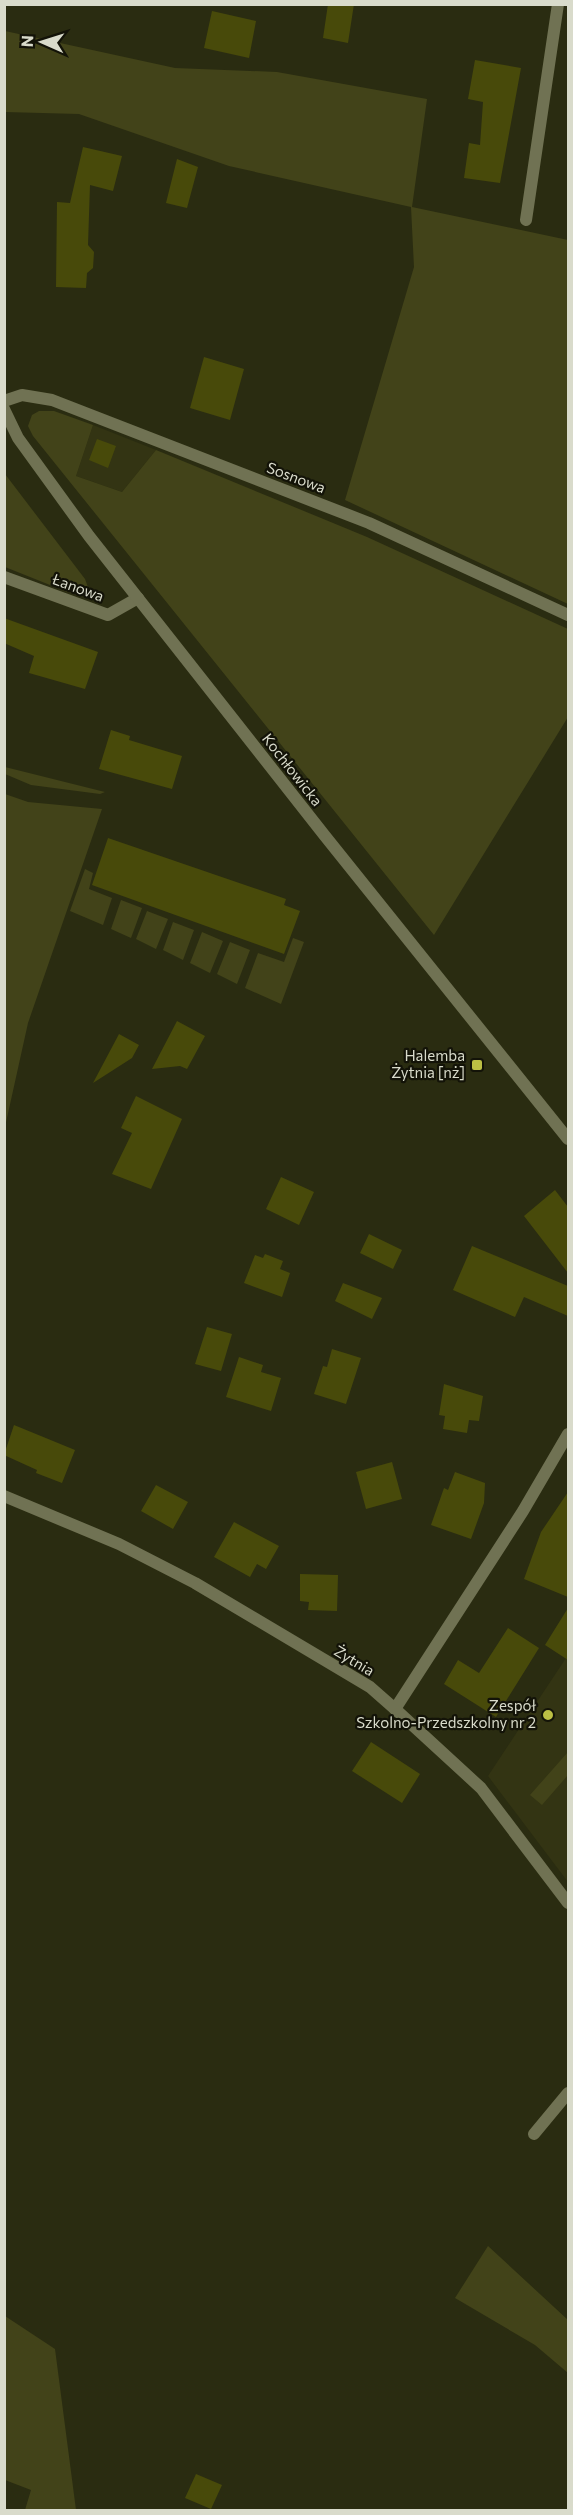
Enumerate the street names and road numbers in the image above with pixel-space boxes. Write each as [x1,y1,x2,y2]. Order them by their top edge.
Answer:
street label: Sosnowa [264,458,328,496]
street label: Łanowa [49,569,107,605]
street label: Kochłowicka [259,730,327,809]
street label: Żytnia [331,1641,378,1679]

